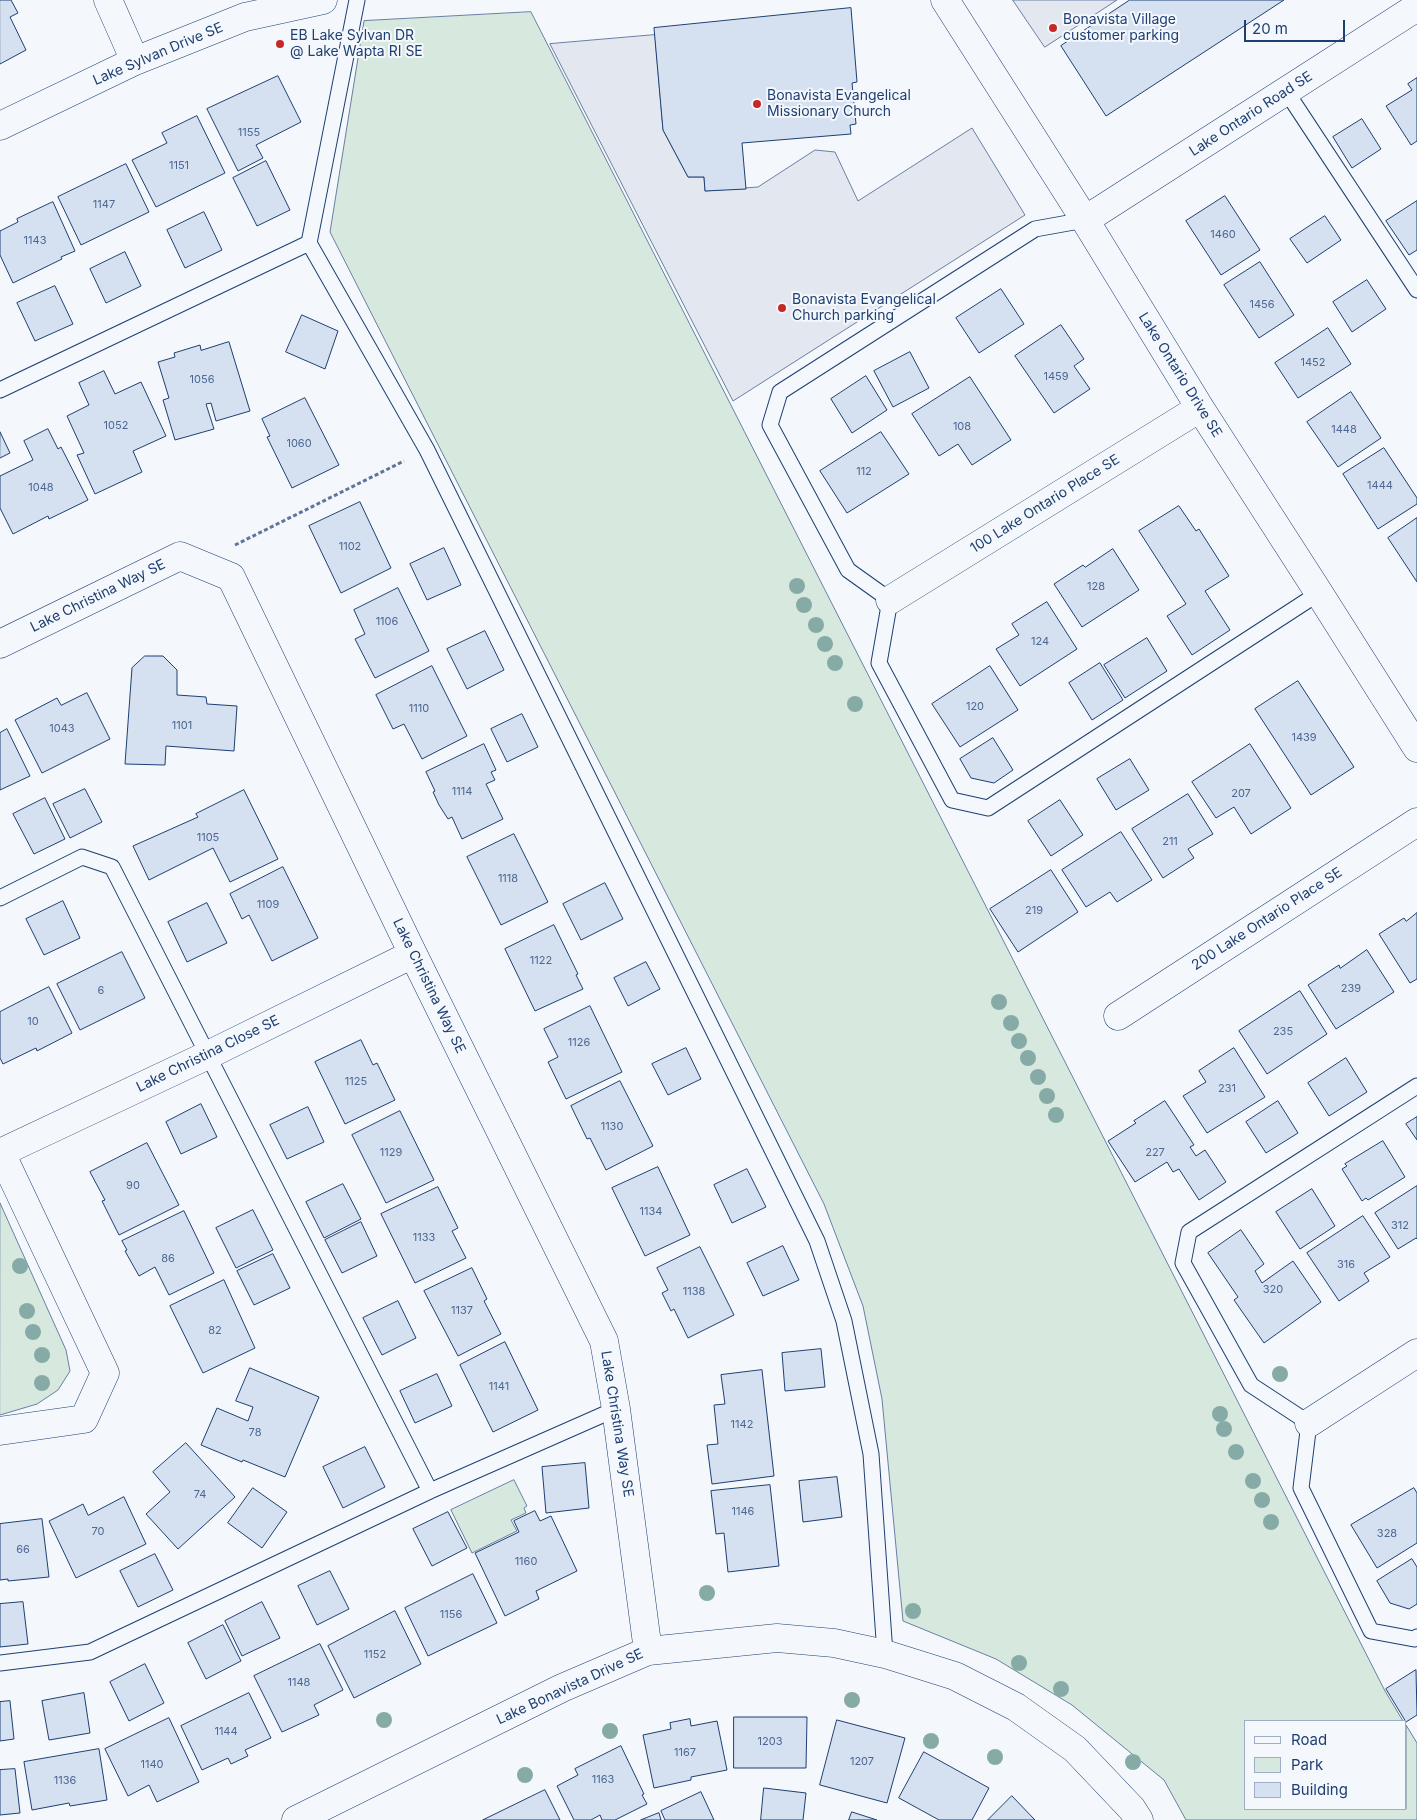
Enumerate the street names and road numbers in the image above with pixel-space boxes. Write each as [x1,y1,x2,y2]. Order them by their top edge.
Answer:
street label: Lake Sylvan Drive SE [90,19,226,89]
street label: Lake Ontario Road SE [1186,68,1316,160]
street label: Lake Ontario Drive SE [1135,309,1225,441]
street label: 100 Lake Ontario Place SE [967,451,1123,557]
street label: Lake Christina Way SE [28,556,168,636]
street label: 200 Lake Ontario Place SE [1189,864,1345,974]
street label: Lake Christina Way SE [389,916,469,1056]
street label: Lake Christina Close SE [134,1012,282,1096]
street label: Lake Christina Way SE [597,1350,637,1498]
street label: Lake Bonavista Drive SE [494,1646,646,1728]

